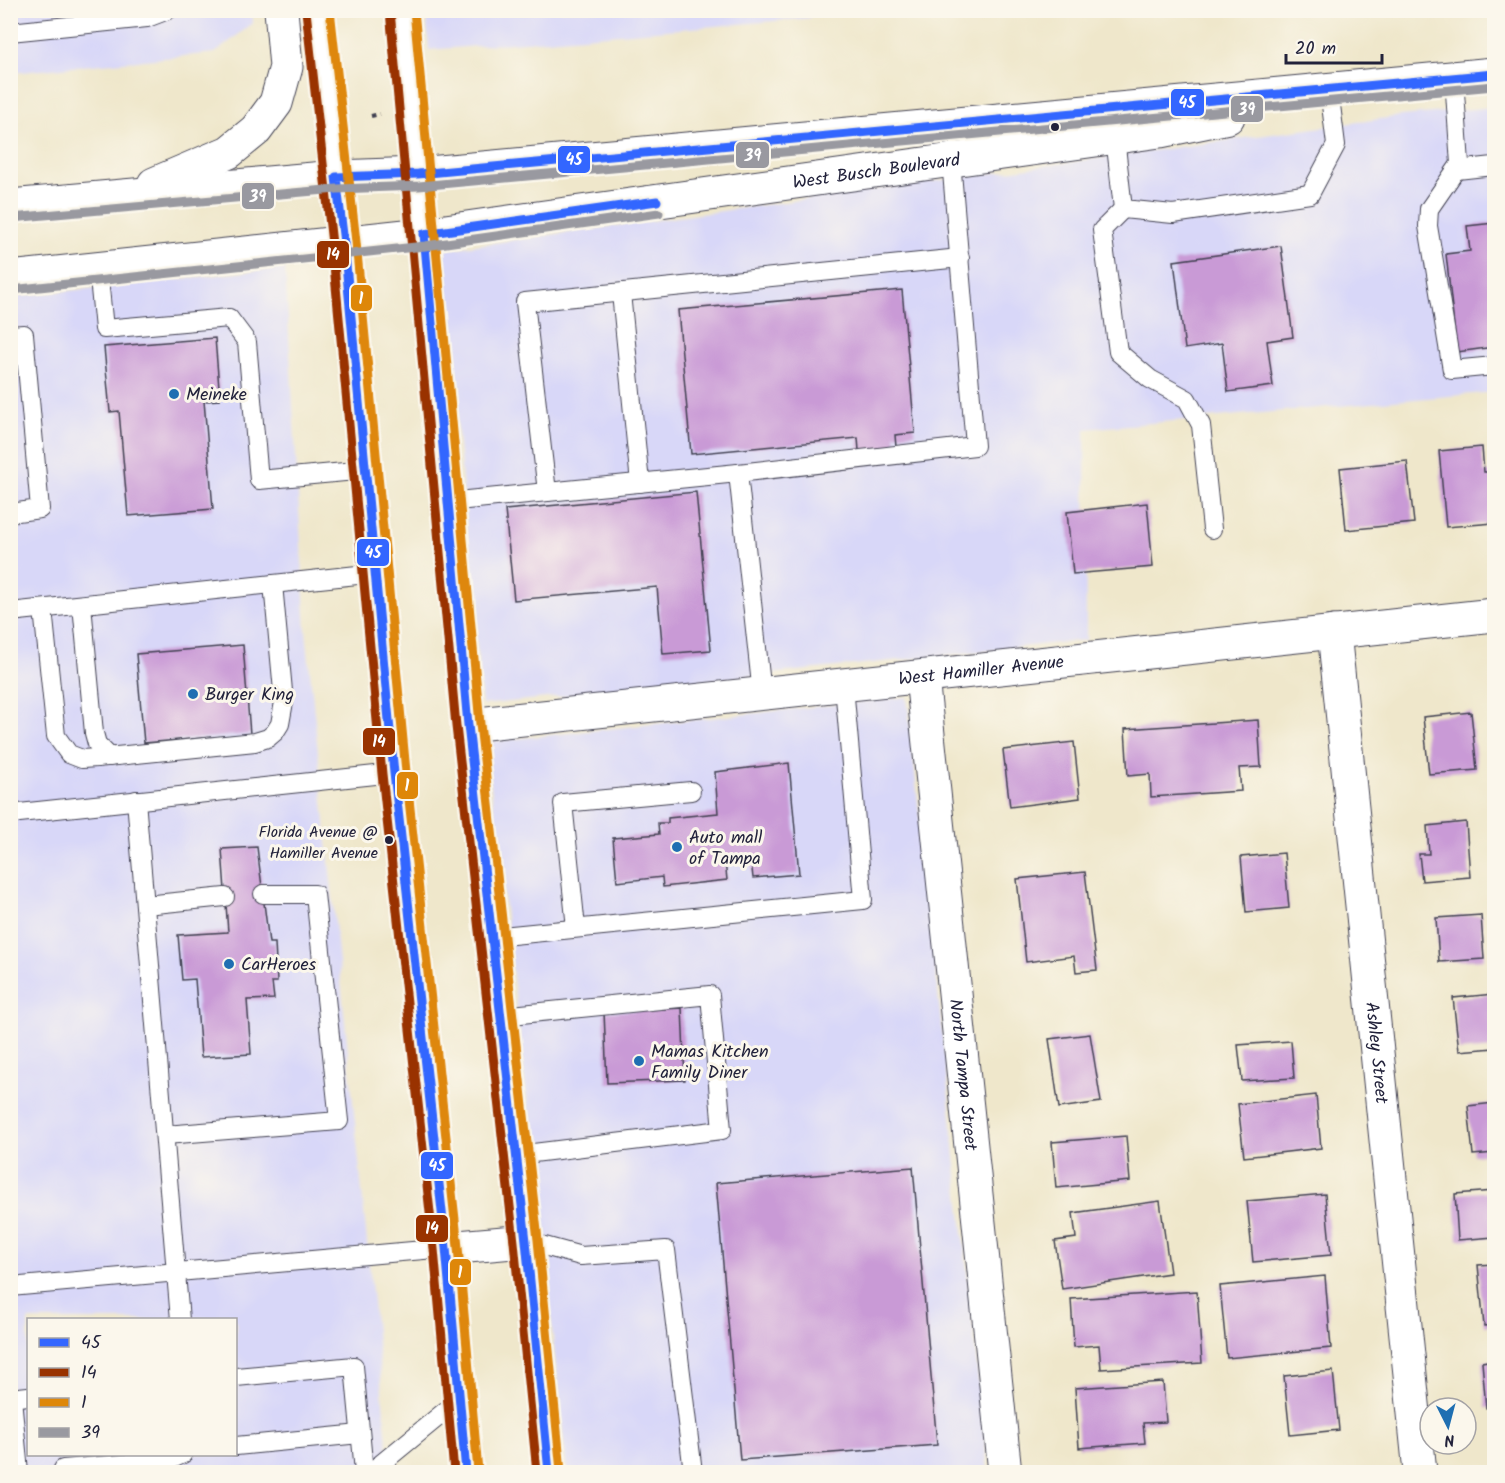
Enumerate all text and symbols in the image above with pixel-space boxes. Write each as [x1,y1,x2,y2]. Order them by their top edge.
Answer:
scale bar [1286,27,1382,65]
text: 20 m [1295,35,1336,64]
line badge: 45 [1170,88,1205,117]
text: 45 [1179,91,1197,116]
line badge: 39 [1230,95,1264,123]
text: 39 [1238,98,1255,123]
unlabelled marker [1049,121,1061,133]
line badge: 39 [735,141,770,169]
text: 39 [744,144,761,169]
line badge: 45 [557,145,591,174]
street label: West Busch Boulevard [791,146,963,198]
text: 45 [566,148,584,173]
line badge: 39 [241,182,275,210]
text: 39 [249,185,266,210]
line badge: 14 [316,240,350,269]
text: 14 [326,243,340,268]
line badge: 1 [350,284,373,312]
text: 1 [359,287,364,312]
place label: Meineke [186,381,247,410]
marker: Meineke [167,387,181,401]
line badge: 45 [356,538,390,567]
text: 45 [365,541,383,566]
street label: West Hamiller Avenue [897,648,1065,695]
place label: Burger King [205,681,294,710]
marker: Burger King [186,687,200,701]
line badge: 14 [362,727,396,756]
text: 14 [372,730,386,755]
line badge: 1 [396,771,419,800]
text: 1 [405,774,410,799]
place label: Florida Avenue @ Hamiller Avenue [258,820,378,866]
place label: Auto mall of Tampa [689,824,763,874]
marker: Florida Avenue @ Hamiller Avenue [383,834,395,846]
marker: Auto mall of Tampa [670,840,684,854]
place label: CarHeroes [241,951,317,980]
marker: CarHeroes [222,957,236,971]
street label: North Tampa Street [940,998,984,1153]
street label: Ashley Street [1356,1001,1395,1106]
place label: Mamas Kitchen Family Diner [651,1038,769,1088]
marker: Mamas Kitchen Family Diner [632,1054,646,1068]
line badge: 45 [420,1151,454,1180]
text: 45 [429,1154,447,1179]
line badge: 14 [415,1214,449,1243]
text: 14 [425,1217,439,1242]
line badge: 1 [449,1258,472,1286]
text: 1 [458,1261,463,1286]
legend [27,1318,237,1456]
text: 45 [81,1329,102,1358]
text: 14 [81,1359,97,1388]
text: 1 [81,1389,87,1418]
north arrow [1418,1396,1478,1456]
text: 39 [81,1419,100,1448]
text: N [1443,1426,1456,1452]

